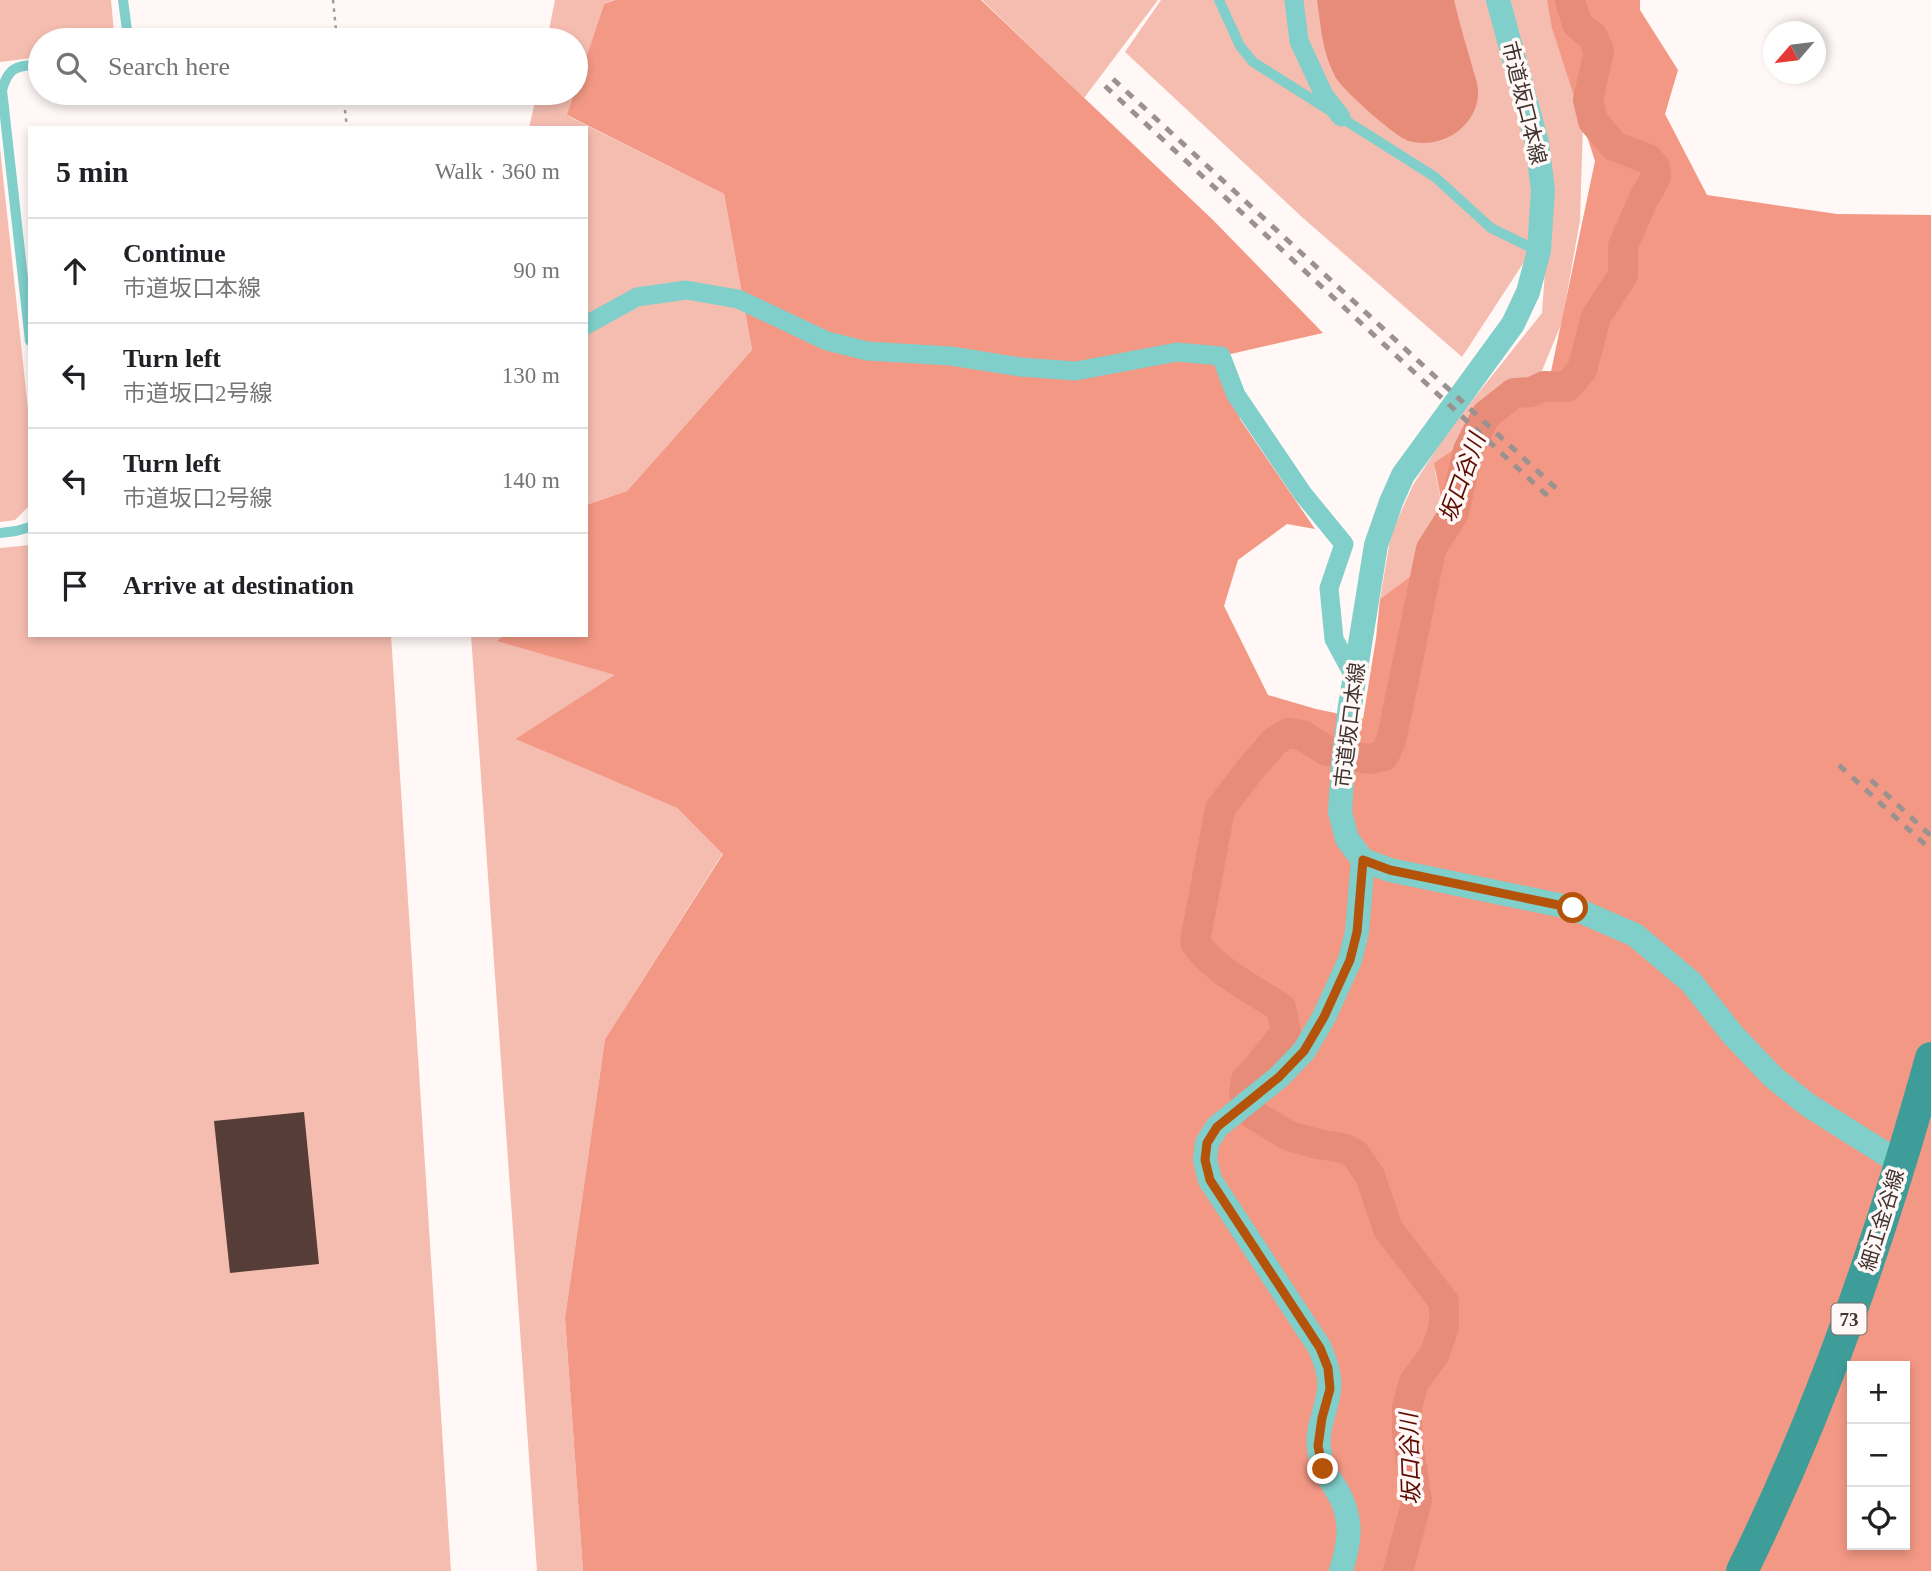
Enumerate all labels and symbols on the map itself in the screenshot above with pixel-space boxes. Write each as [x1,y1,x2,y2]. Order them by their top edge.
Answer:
north arrow [1763,21,1826,84]
street label: 市道坂口本線 [1497,39,1551,167]
water label: 坂口谷川 [1435,428,1491,526]
street label: 市道坂口本線 [1330,661,1370,789]
route start [1557,892,1588,923]
street label: 細江金谷線 [1855,1166,1909,1274]
road number: 73 [1832,1303,1867,1334]
water label: 坂口谷川 [1396,1410,1425,1505]
route end [1307,1453,1338,1484]

